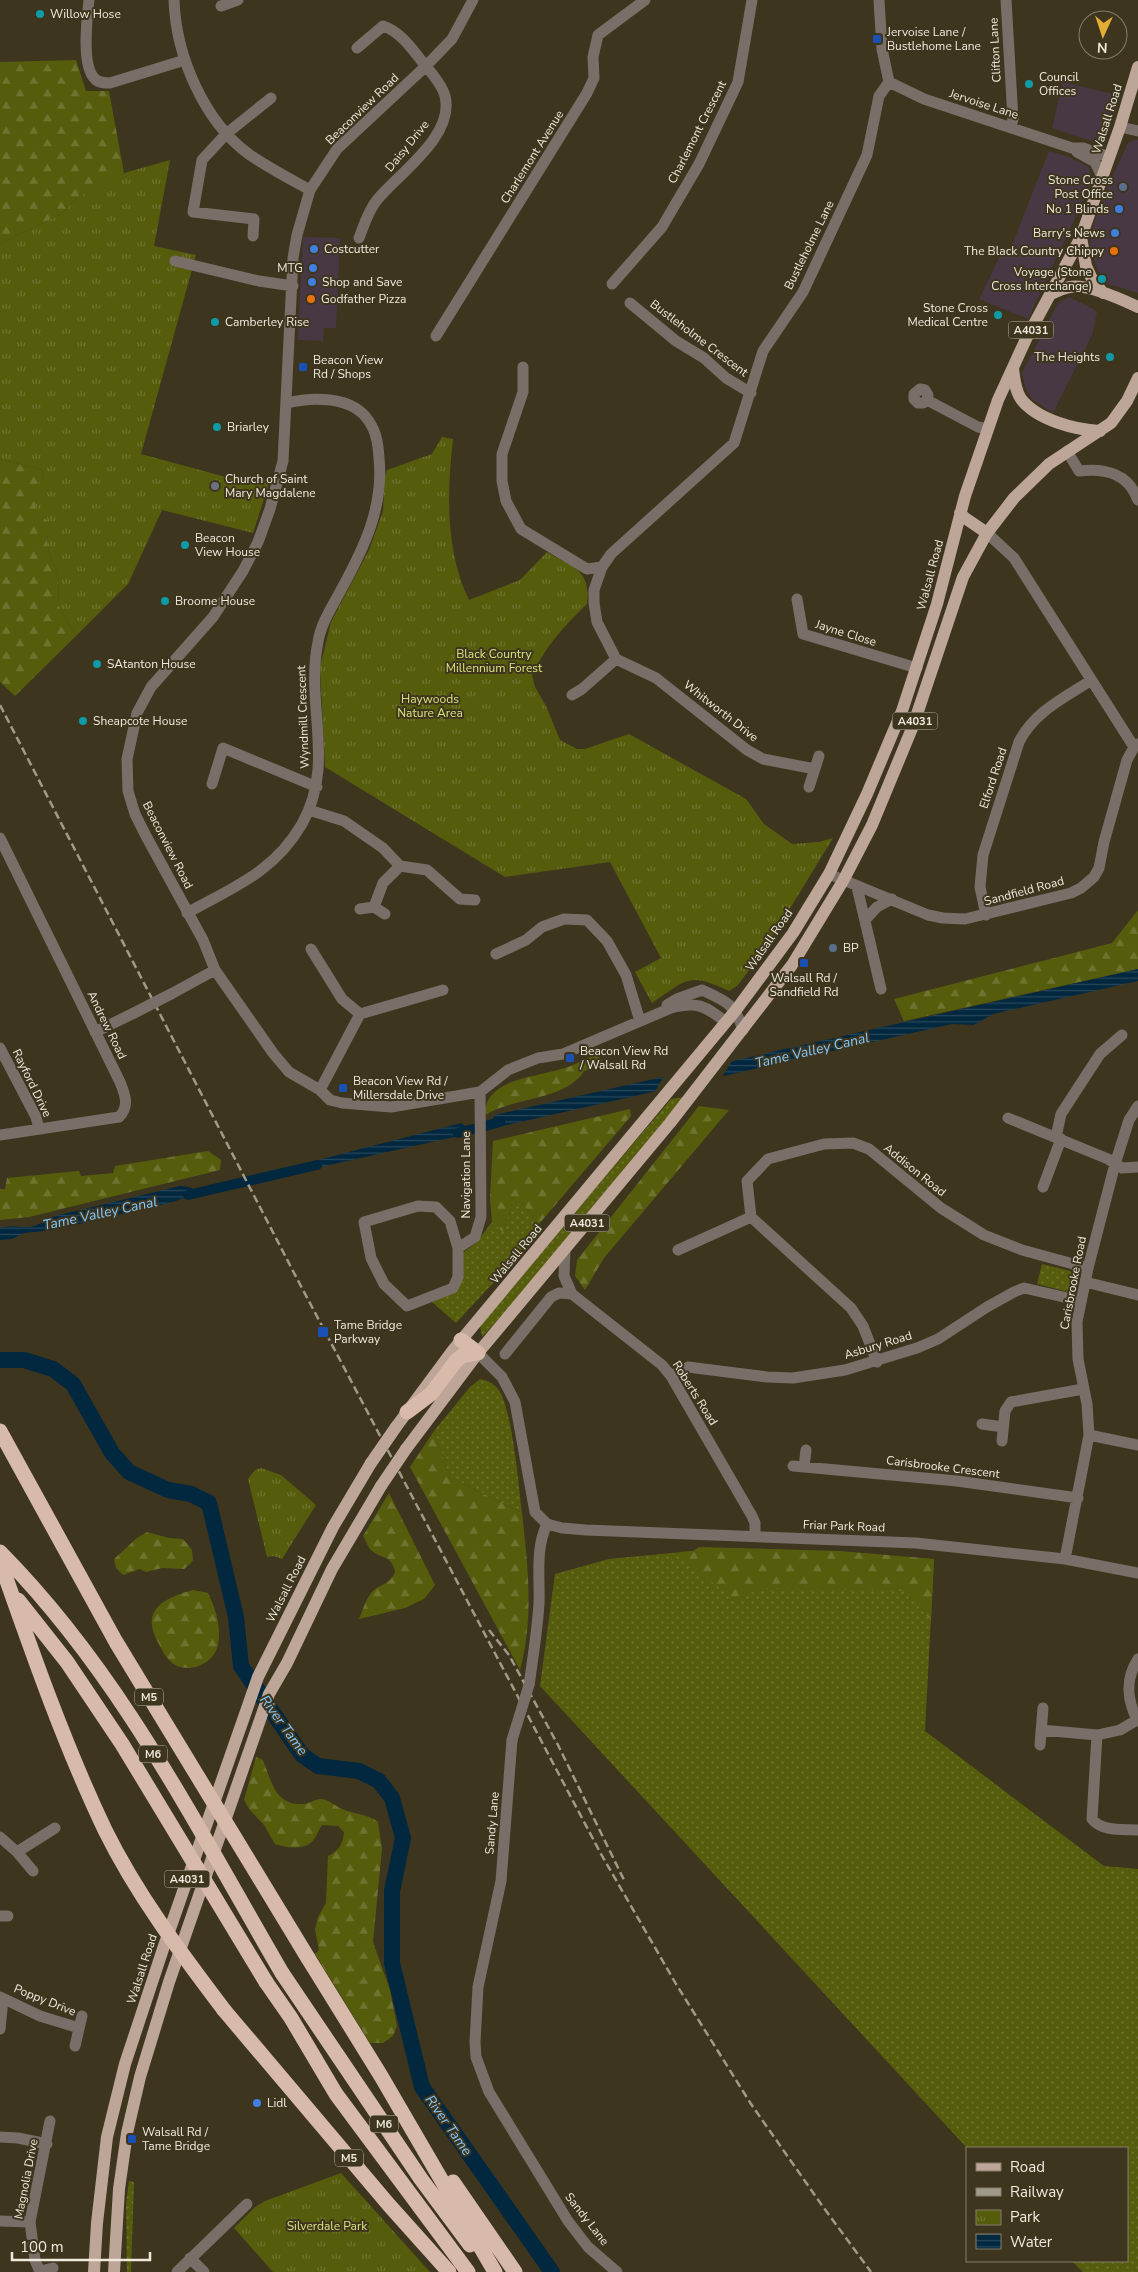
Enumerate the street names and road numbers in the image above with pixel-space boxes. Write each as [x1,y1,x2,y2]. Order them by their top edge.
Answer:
street label: Clifton Lane [985,17,1005,83]
street label: Beaconview Road [322,70,402,148]
street label: Charlemont Crescent [664,77,730,186]
street label: Walsall Road [1088,82,1126,156]
street label: Jervoise Lane [946,85,1021,123]
street label: Charlemont Avenue [497,107,567,207]
street label: Daisy Drive [381,117,433,175]
street label: Bustleholme Lane [780,198,838,292]
street label: Bustleholme Crescent [647,296,752,381]
road number: A4031 [1008,322,1054,338]
street label: Walsall Road [913,538,947,612]
street label: Jayne Close [813,616,878,650]
street label: Wyndmill Crescent [293,664,313,769]
street label: Whitworth Drive [680,677,762,745]
road number: A4031 [892,712,938,729]
street label: Elford Road [976,745,1010,811]
street label: Beaconview Road [139,799,197,891]
street label: Sandfield Road [982,873,1066,909]
street label: Walsall Road [742,906,796,974]
street label: Andrew Road [84,988,130,1062]
street label: Rayford Drive [9,1046,55,1120]
street label: Navigation Lane [458,1131,474,1219]
street label: Addison Road [881,1140,949,1200]
road number: A4031 [564,1214,610,1232]
street label: Walsall Road [487,1221,545,1287]
street label: Carisbrooke Road [1056,1235,1090,1331]
street label: Asbury Road [842,1327,914,1363]
street label: Roberts Road [669,1358,721,1428]
street label: Carisbrooke Crescent [885,1452,1001,1482]
street label: Friar Park Road [803,1517,885,1535]
street label: Walsall Road [262,1553,310,1625]
road number: M5 [135,1688,163,1705]
road number: M6 [139,1746,167,1762]
street label: Sandy Lane [481,1791,503,1855]
road number: A4031 [164,1870,210,1888]
street label: Walsall Road [123,1932,161,2006]
street label: Poppy Drive [12,1980,78,2020]
road number: M6 [370,2116,398,2132]
street label: Magnolia Drive [10,2138,42,2220]
road number: M5 [335,2150,363,2166]
street label: Sandy Lane [561,2189,613,2249]

